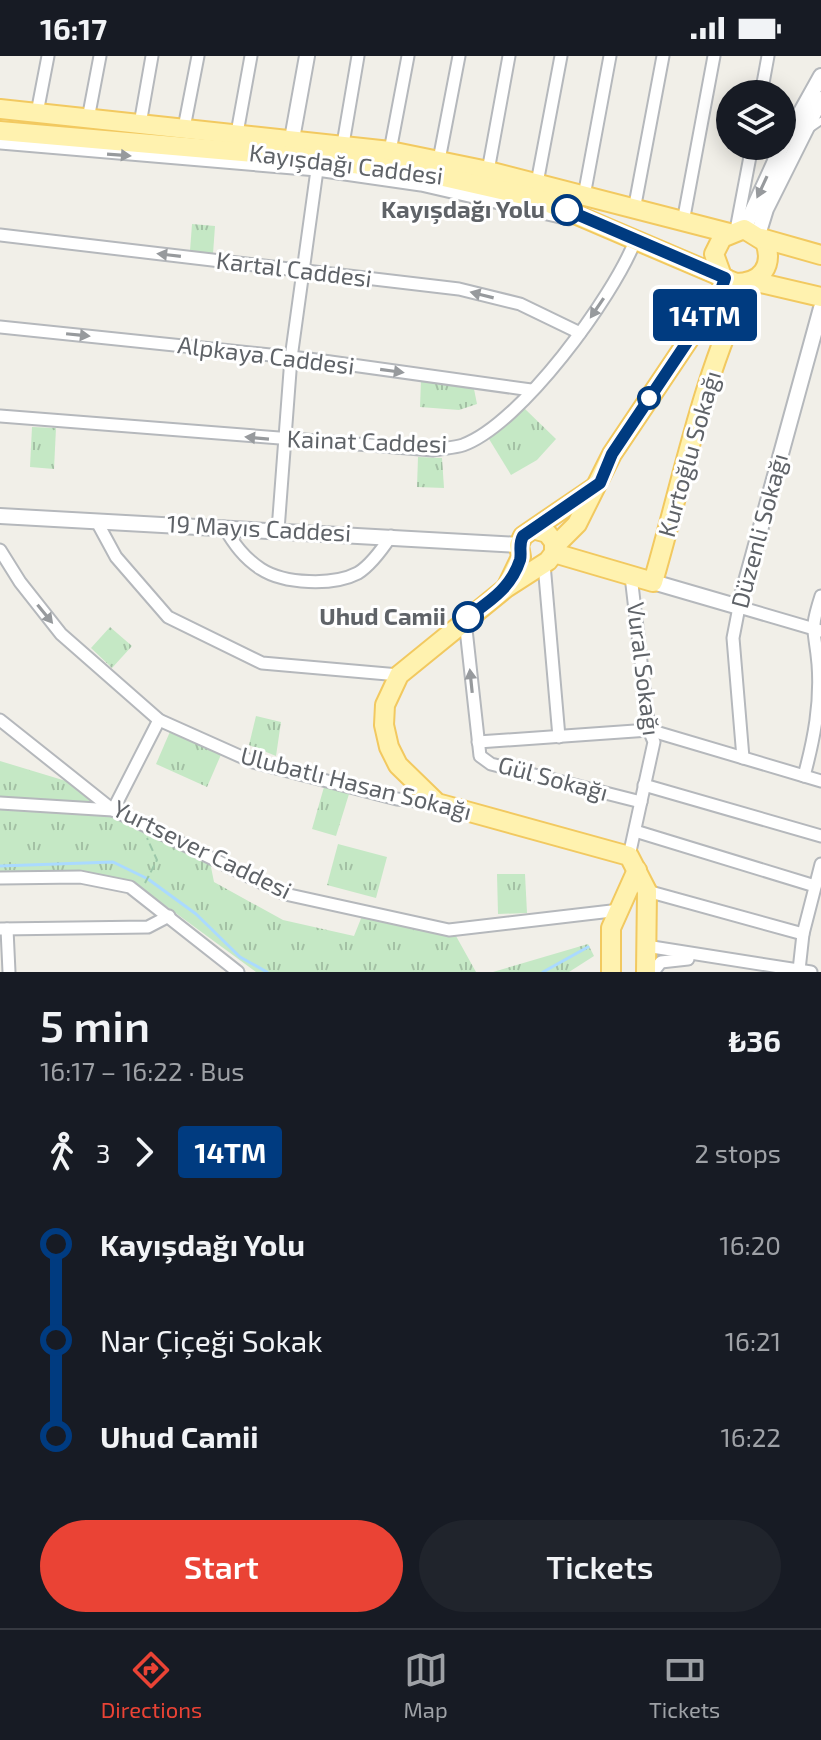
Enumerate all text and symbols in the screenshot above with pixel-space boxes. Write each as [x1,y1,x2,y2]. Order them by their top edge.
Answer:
text: 16:17 [40,10,107,46]
map controls [716,80,796,160]
button: layers [716,80,796,160]
street label: Kayışdağı Caddesi [247,137,445,191]
one-way arrow [107,149,132,162]
one-way arrow [755,176,769,199]
place label: Kayışdağı Yolu [381,194,545,225]
marker: Kayışdağı Yolu [552,195,582,225]
street label: Kartal Caddesi [215,245,374,292]
one-way arrow [156,248,181,261]
one-way arrow [469,288,494,300]
line badge: 14TM [649,289,761,341]
one-way arrow [590,298,605,319]
text: 14TM [669,298,741,332]
one-way arrow [65,329,90,342]
street label: Alpkaya Caddesi [176,329,356,380]
one-way arrow [379,365,404,378]
street label: Kurtoğlu Sokağı [651,367,726,540]
unlabelled marker [638,387,660,409]
street label: Kainat Caddesi [286,423,448,458]
one-way arrow [244,431,269,444]
street label: Düzenli Sokağı [724,450,793,611]
street label: 19 Mayıs Caddesi [166,508,352,547]
street label: Vural Sokağı [622,600,667,737]
place label: Uhud Camii [319,601,446,630]
marker: Uhud Camii [453,602,483,632]
one-way arrow [36,604,52,624]
one-way arrow [465,668,478,693]
street label: Ulubatlı Hasan Sokağı [238,740,475,825]
street label: Gül Sokağı [495,749,611,806]
street label: Yurtsever Caddesi [109,793,297,904]
text: 5 min [40,998,150,1051]
text: ₺36 [728,1022,781,1058]
text: 16:17 – 16:22 · Bus [40,1055,244,1086]
icon: walk [40,1130,84,1174]
icon: forward [122,1130,166,1174]
text: 14TM [194,1135,266,1169]
text: 3 [96,1137,110,1168]
text: 2 stops [694,1137,781,1168]
text: Kayışdağı Yolu [100,1226,305,1262]
text: 16:20 [719,1229,781,1260]
text: Nar Çiçeği Sokak [100,1322,323,1358]
text: 16:21 [725,1325,781,1356]
text: Uhud Camii [100,1418,259,1454]
text: 16:22 [720,1421,781,1452]
button: Start [40,1520,403,1612]
button: Tickets [419,1520,781,1612]
tab: Directions [101,1648,202,1722]
tab: Map [404,1648,448,1722]
tab: Tickets [649,1648,720,1722]

